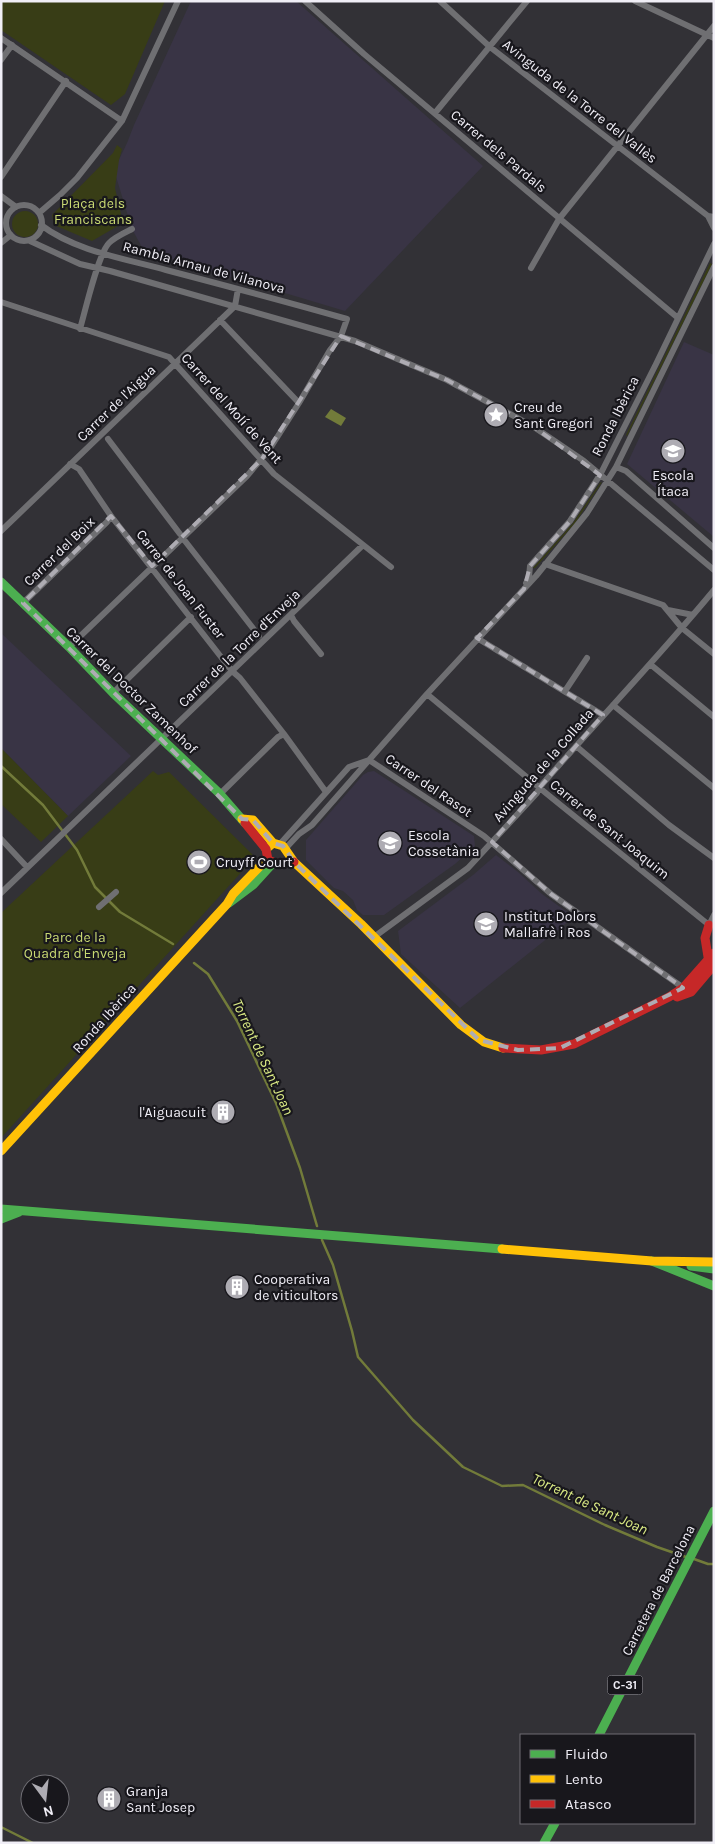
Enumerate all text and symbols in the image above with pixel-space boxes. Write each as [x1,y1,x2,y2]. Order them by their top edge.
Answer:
street label: Avinguda de la Torre del Vallès [499,36,660,167]
street label: Carrer dels Pardals [447,106,550,196]
park label: Plaça dels Franciscans [54,195,132,228]
street label: Rambla Arnau de Vilanova [121,238,287,297]
street label: Carrer del Molí de Vent [178,350,286,467]
street label: Carrer de l'Aigua [73,361,159,445]
street label: Ronda Ibèrica [588,373,643,459]
place label: Creu de Sant Gregori [514,399,593,432]
place icon: Creu de Sant Gregori [483,402,509,428]
school or university icon: Escola Ítaca [660,438,686,464]
place label: Escola Ítaca [652,467,694,500]
street label: Carrer del Boix [20,513,98,590]
street label: Carrer de Joan Fuster [133,526,229,643]
street label: Carrer de la Torre d'Enveja [175,586,304,711]
street label: Carrer del Doctor Zamenhof [63,623,201,758]
street label: Avinguda de la Collada [490,705,597,825]
street label: Carrer del Rasot [382,750,475,821]
street label: Carrer de Sant Joaquim [546,776,673,883]
place label: Escola Cossetània [408,827,479,860]
school or university icon: Escola Cossetània [377,830,403,856]
sports icon: Cruyff Court [186,849,212,875]
place label: Cruyff Court [216,854,293,871]
place label: Institut Dolors Mallafrè i Ros [504,908,596,941]
school or university icon: Institut Dolors Mallafrè i Ros [473,911,499,937]
park label: Parc de la Quadra d'Enveja [24,929,126,962]
street label: Ronda Ibèrica [69,980,140,1057]
water label: Torrent de Sant Joan [228,996,298,1118]
building icon: l'Aiguacuit [210,1099,236,1125]
place label: l'Aiguacuit [139,1104,206,1121]
place label: Cooperativa de viticultors [254,1271,338,1304]
building icon: Cooperativa de viticultors [224,1274,250,1300]
water label: Torrent de Sant Joan [529,1469,651,1539]
street label: Carretera de Barcelona [618,1522,699,1658]
road number: C-31 [608,1676,642,1694]
legend [520,1734,695,1824]
text: Fluido [565,1745,608,1763]
text: Lento [565,1770,603,1788]
north arrow [20,1774,70,1824]
place label: Granja Sant Josep [126,1783,195,1816]
building icon: Granja Sant Josep [96,1786,122,1812]
text: Atasco [565,1795,611,1813]
text: N [41,1802,55,1821]

